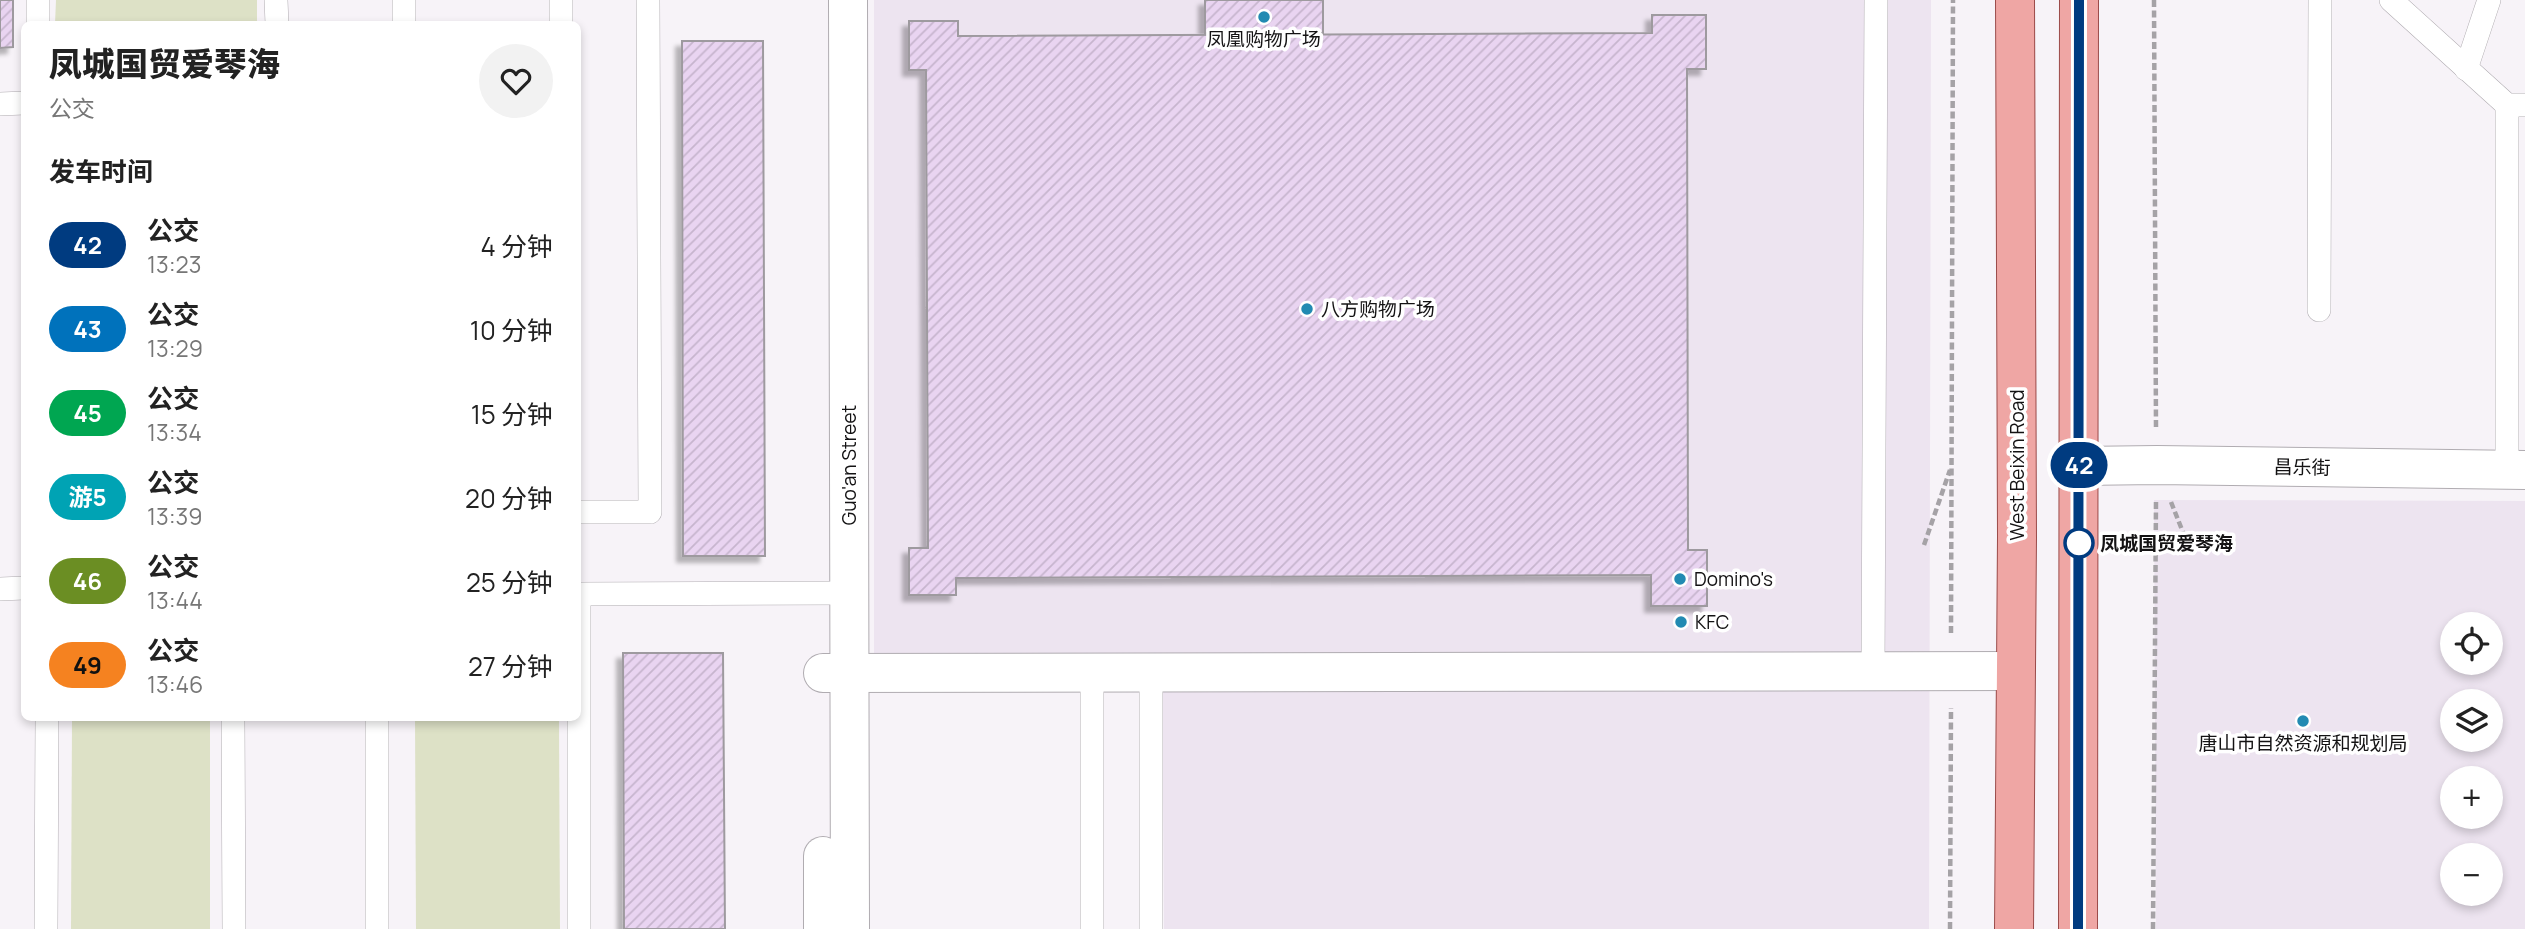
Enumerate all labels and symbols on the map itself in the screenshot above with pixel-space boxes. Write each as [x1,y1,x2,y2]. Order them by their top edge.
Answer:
marker: 凤凰购物广场 [1256,9,1272,25]
place label: 凤凰购物广场 [1207,26,1321,52]
place label: 八方购物广场 [1321,296,1435,322]
marker: 八方购物广场 [1299,301,1315,317]
street label: West Beixin Road [2004,390,2030,540]
street label: Guo'an Street [836,405,862,525]
line badge: 42 [2048,442,2110,488]
street label: 昌乐街 [2273,454,2331,480]
marker: 凤城国贸爱琴海 [2064,528,2094,558]
place label: 凤城国贸爱琴海 [2100,530,2233,556]
place label: Domino's [1694,566,1773,592]
marker: Domino's [1672,571,1688,587]
place label: KFC [1695,609,1729,635]
marker: KFC [1673,614,1689,630]
marker: 唐山市自然资源和规划局 [2295,713,2311,729]
place label: 唐山市自然资源和规划局 [2198,730,2408,756]

